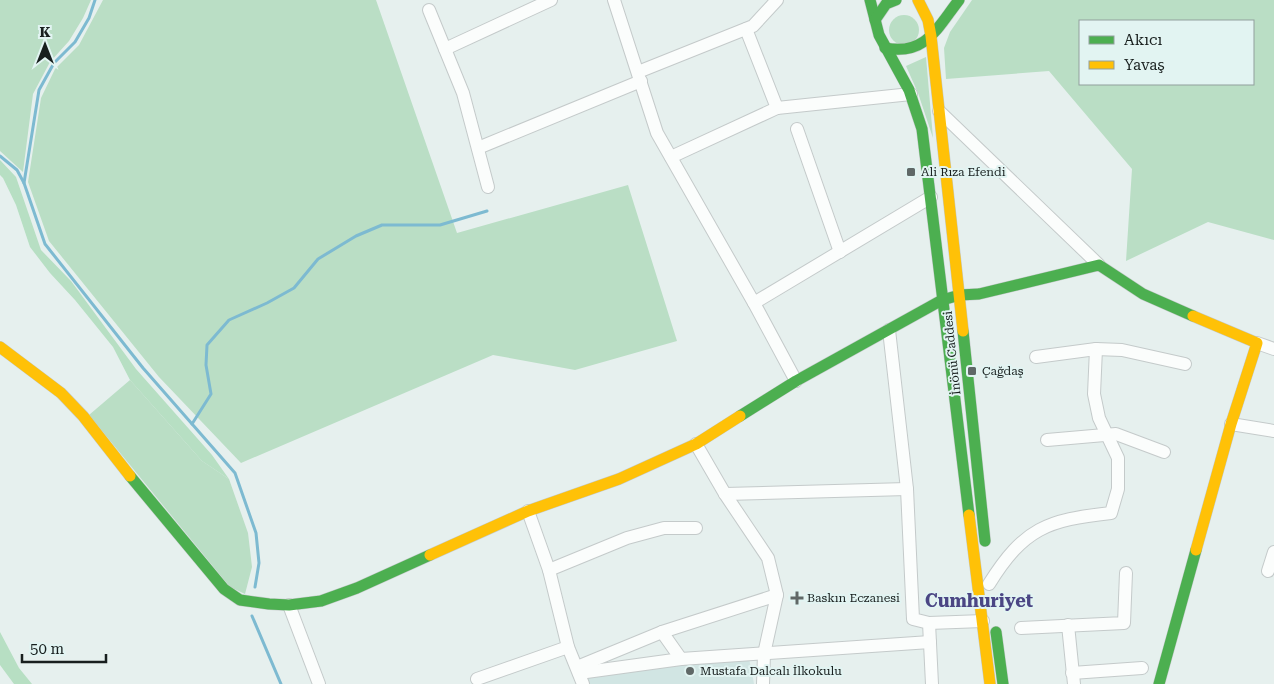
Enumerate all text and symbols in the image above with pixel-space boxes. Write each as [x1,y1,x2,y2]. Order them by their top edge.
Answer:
north arrow [20,20,70,70]
legend [1079,20,1254,85]
text: K [39,24,51,40]
text: Akıcı [1124,31,1162,49]
text: Yavaş [1124,56,1165,74]
place label: Ali Rıza Efendi [921,165,1006,179]
marker: Ali Rıza Efendi [905,166,917,178]
street label: İnönü Caddesi [941,310,963,396]
place label: Çağdaş [982,364,1024,378]
marker: Çağdaş [966,365,978,377]
district label: Cumhuriyet [925,590,1033,611]
place label: Baskın Eczanesi [807,591,900,605]
marker: Baskın Eczanesi [791,592,803,604]
scale bar [22,632,106,664]
text: 50 m [30,640,65,658]
place label: Mustafa Dalcalı İlkokulu [700,664,842,678]
marker: Mustafa Dalcalı İlkokulu [684,665,696,677]

